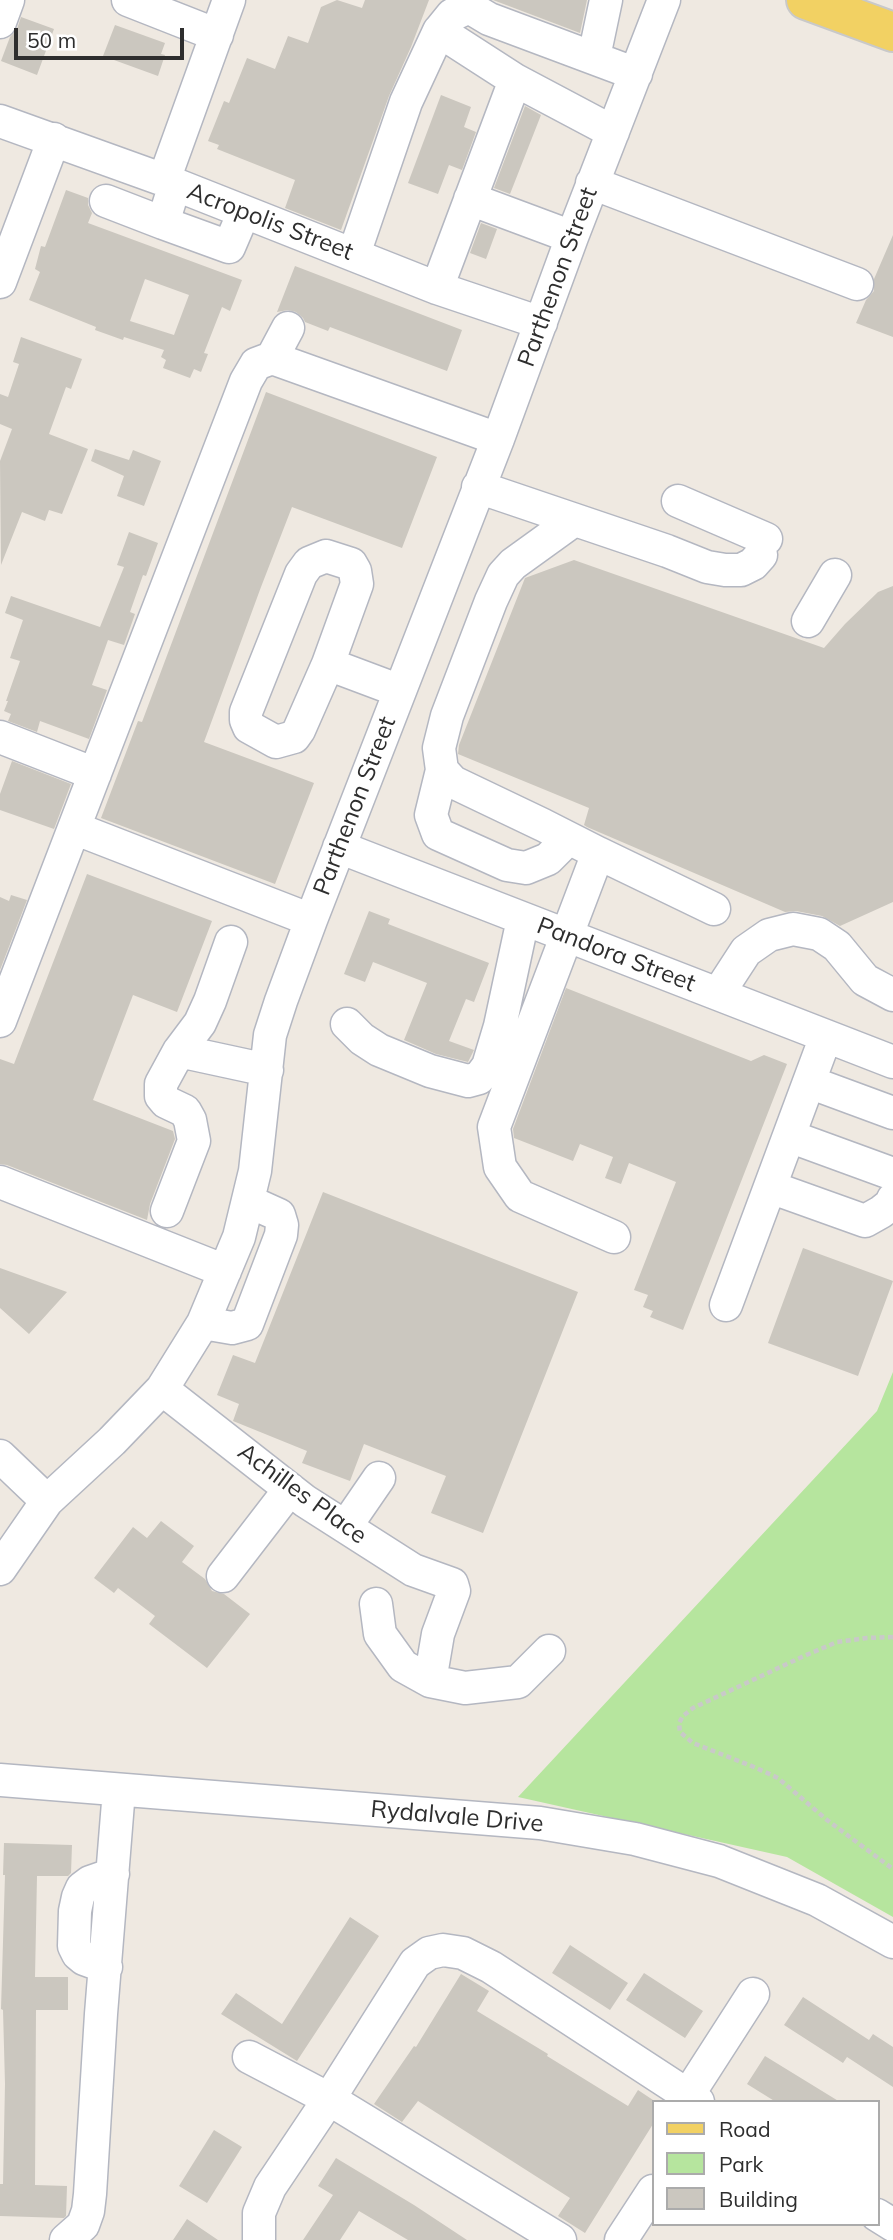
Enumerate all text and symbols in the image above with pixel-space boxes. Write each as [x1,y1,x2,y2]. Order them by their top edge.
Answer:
scale bar [18,14,187,58]
text: 50 m [27,27,76,53]
street label: Acropolis Street [183,177,357,267]
street label: Parthenon Street [512,183,604,371]
street label: Parthenon Street [308,713,402,899]
street label: Pandora Street [533,912,699,998]
street label: Achilles Place [232,1438,372,1550]
street label: Rydalvale Drive [369,1795,545,1839]
legend [652,2100,879,2226]
text: Road [719,2116,770,2142]
text: Park [719,2151,763,2177]
text: Building [719,2186,798,2212]

